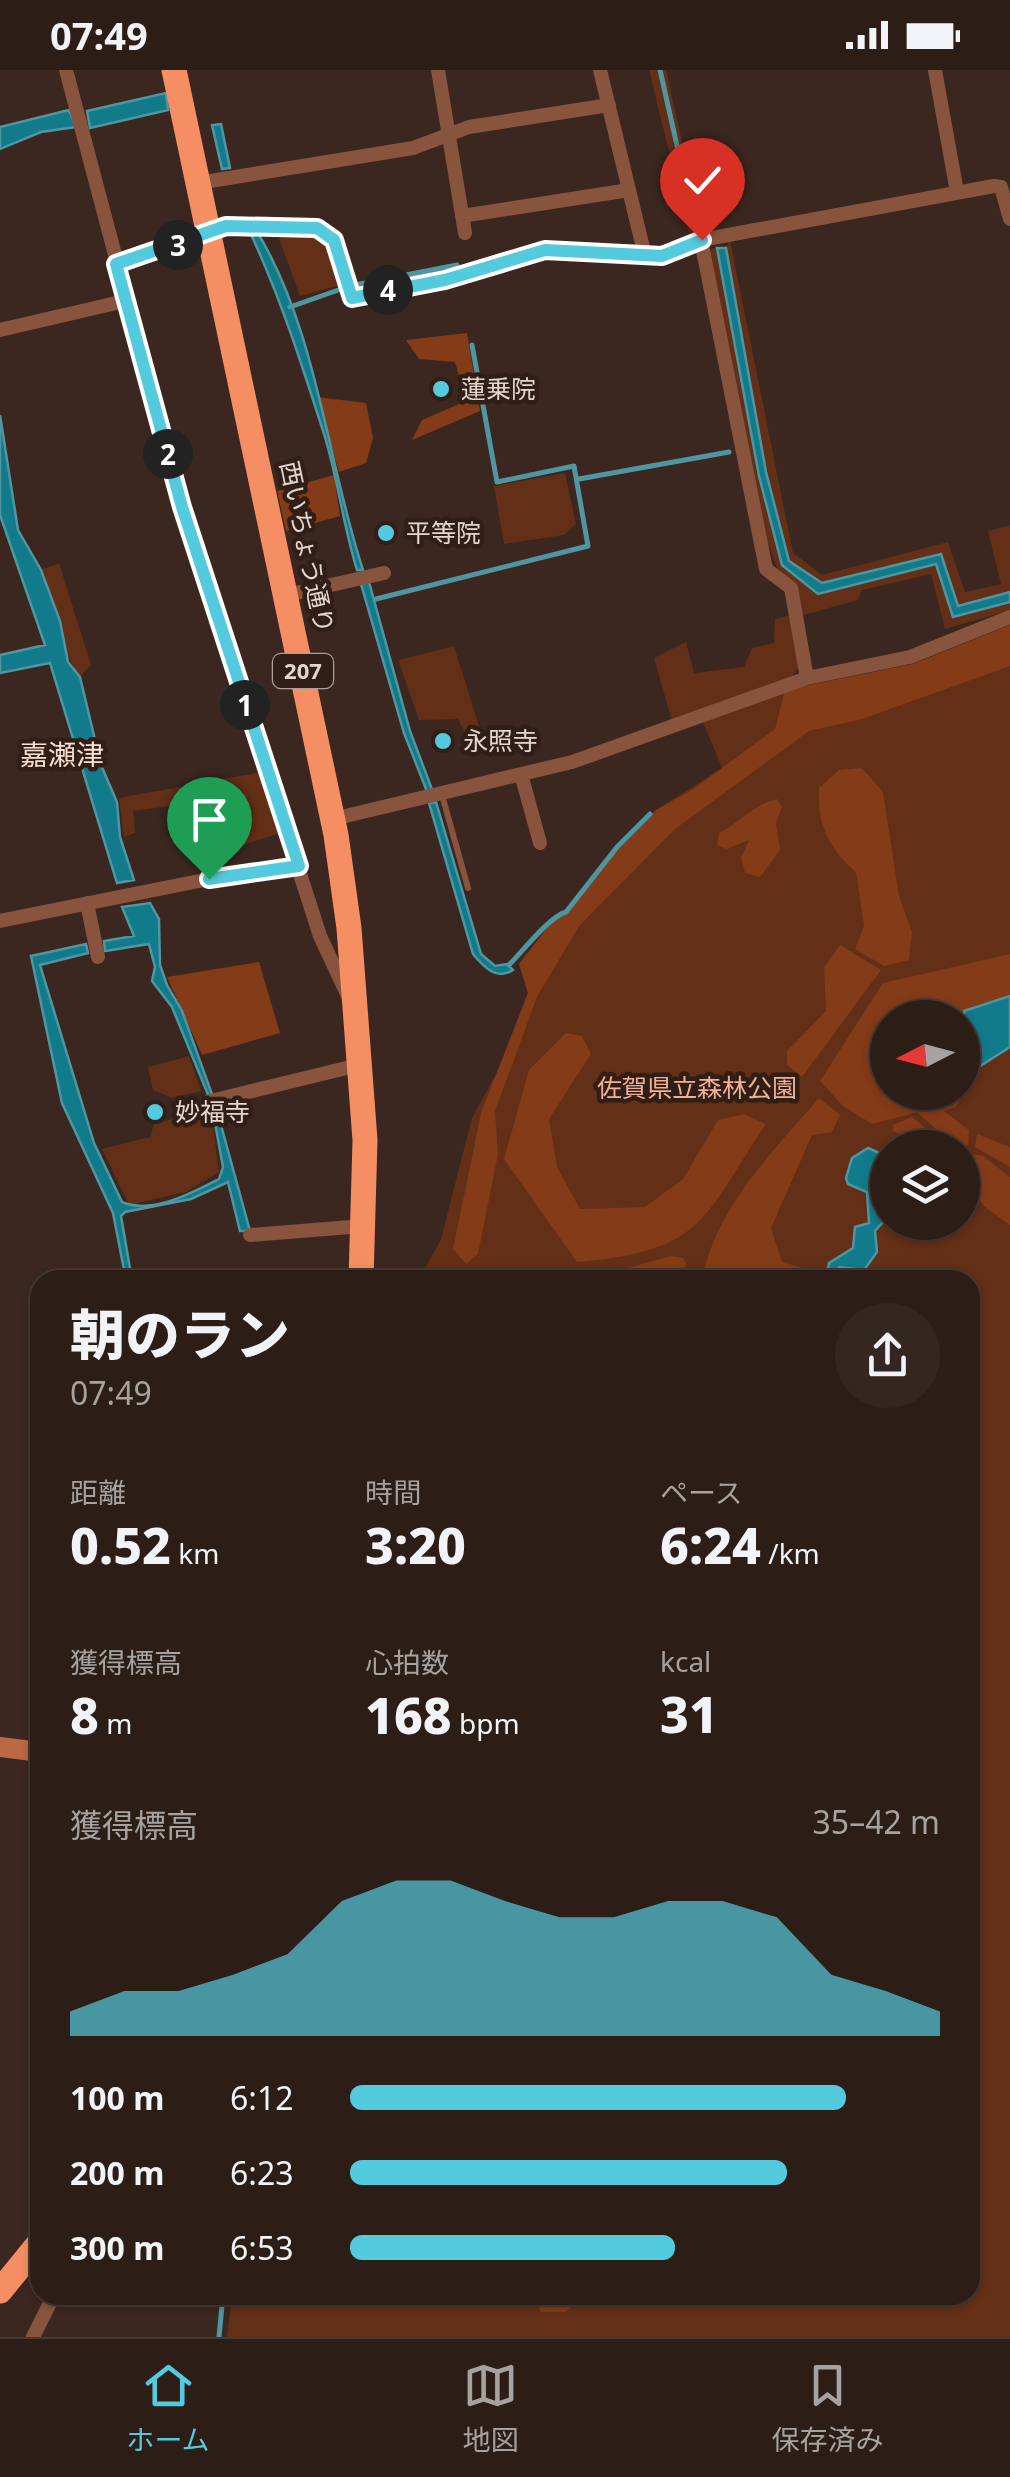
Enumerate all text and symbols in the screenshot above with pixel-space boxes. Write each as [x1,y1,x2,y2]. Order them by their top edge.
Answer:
text: 07:49 [50,9,148,61]
pin [660,138,745,241]
icon: check [675,153,730,208]
pin: 3 [153,220,203,270]
text: 3 [170,226,186,264]
pin: 4 [363,265,413,315]
text: 4 [380,271,396,309]
place label: 蓮乗院 [461,371,536,405]
marker: 蓮乗院 [430,378,452,400]
pin: 2 [143,429,193,479]
text: 2 [160,435,176,473]
street label: 西いちょう通り [273,458,343,636]
place label: 平等院 [406,515,481,549]
marker: 平等院 [375,522,397,544]
road number: 207 [273,654,333,688]
pin: 1 [220,680,270,730]
text: 1 [237,686,253,724]
place label: 永照寺 [463,723,538,757]
marker: 永照寺 [432,730,454,752]
district label: 嘉瀬津 [20,735,104,773]
pin [167,777,252,880]
icon: arrive [182,792,237,847]
north arrow [870,1000,980,1110]
map controls [870,1000,980,1240]
park label: 佐賀県立森林公園 [597,1070,797,1104]
place label: 妙福寺 [175,1094,250,1128]
marker: 妙福寺 [144,1101,166,1123]
button: layers [870,1130,980,1240]
text: 朝のラン [70,1296,290,1371]
button: share [835,1303,940,1408]
text: 07:49 [70,1371,152,1414]
text: 距離 [70,1473,126,1511]
text: 時間 [365,1473,421,1511]
text: ペース [660,1473,743,1511]
text: 0.52 [70,1511,171,1579]
text: 3:20 [365,1511,466,1579]
text: 6:24 [660,1511,761,1579]
text: km [171,1534,219,1572]
text: /km [761,1534,820,1572]
text: kcal [660,1642,711,1680]
text: 獲得標高 [70,1643,182,1681]
text: 心拍数 [365,1643,449,1681]
text: 31 [660,1680,718,1748]
text: 8 [70,1681,99,1749]
text: 168 [365,1681,452,1749]
text: m [99,1704,132,1742]
text: bpm [452,1704,520,1742]
text: 35–42 m [813,1800,940,1843]
text: 獲得標高 [70,1803,198,1846]
text: 100 m [70,2076,164,2119]
text: 6:12 [230,2076,294,2119]
text: 200 m [70,2151,164,2194]
text: 6:23 [230,2151,294,2194]
text: 300 m [70,2226,164,2269]
text: 6:53 [230,2226,294,2269]
tab: ホーム [126,2358,210,2458]
tab: 地図 [463,2358,519,2458]
tab: 保存済み [771,2358,884,2458]

